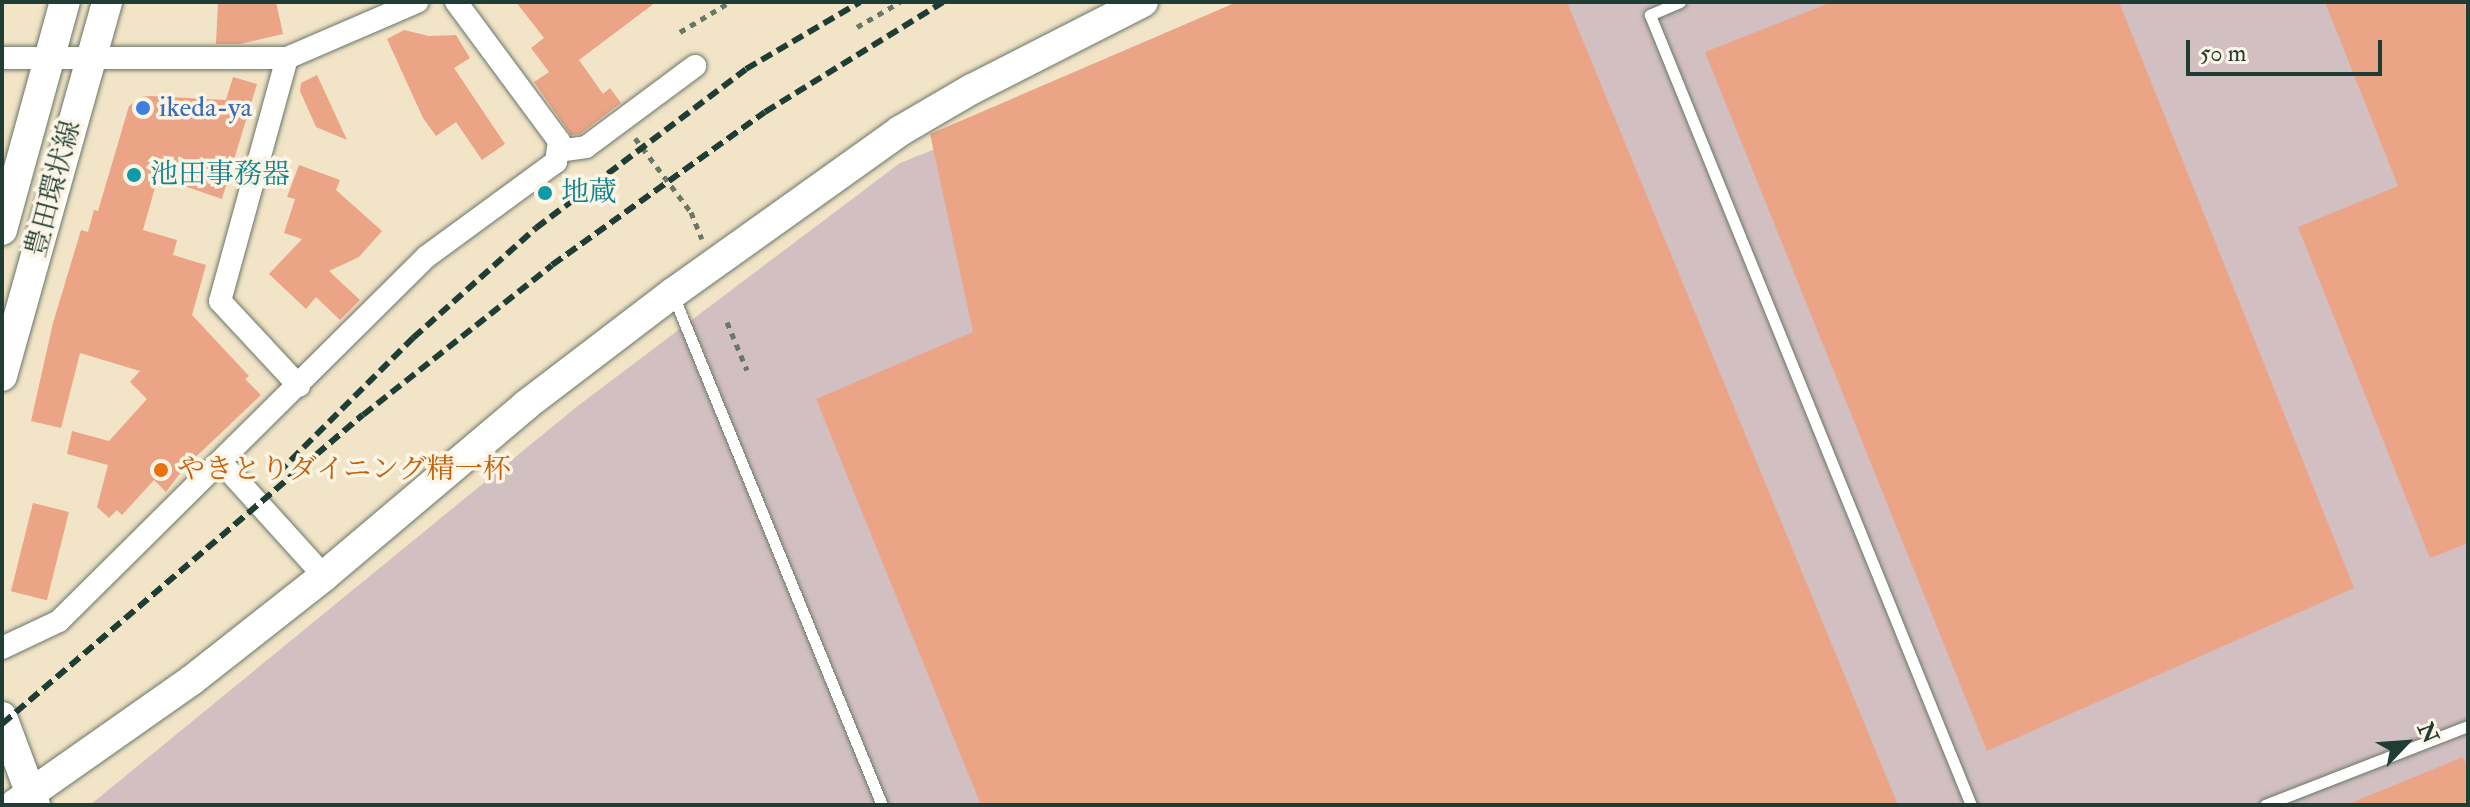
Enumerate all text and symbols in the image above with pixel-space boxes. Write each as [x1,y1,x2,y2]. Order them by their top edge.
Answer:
scale bar [2190,24,2386,74]
text: 50 m [2200,38,2246,69]
place label: ikeda-ya [159,91,252,125]
marker: ikeda-ya [134,99,152,117]
street label: 豊田環状線 [20,117,88,261]
place label: 池田事務器 [150,158,290,192]
marker: 池田事務器 [125,166,143,184]
place label: 地蔵 [561,176,617,210]
marker: 地蔵 [536,184,554,202]
place label: やきとりダイニング精一杯 [177,453,513,487]
marker: やきとりダイニング精一杯 [152,461,170,479]
north arrow [2366,703,2446,783]
text: N [2411,718,2445,748]

